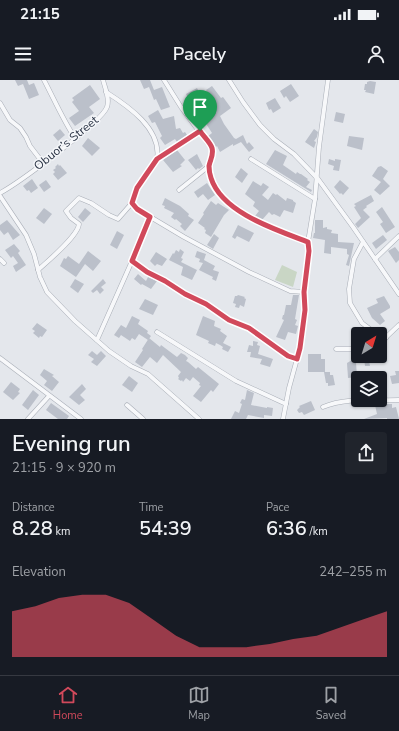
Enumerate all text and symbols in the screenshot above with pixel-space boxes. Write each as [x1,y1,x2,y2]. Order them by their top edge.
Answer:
text: 21:15 [20,4,60,24]
text: Pacely [173,42,226,66]
icon: menu [12,43,34,65]
icon: person [365,43,387,65]
pin [183,90,217,131]
icon: arrive [189,96,211,118]
street label: Obuor’s Street [31,112,102,174]
north arrow [351,327,387,363]
map controls [351,327,387,407]
button: layers [351,371,387,407]
text: Evening run [12,429,131,459]
button: share [345,432,387,474]
text: 21:15 · 9 × 920 m [12,459,116,477]
text: Distance [12,500,55,515]
text: Time [139,500,163,515]
text: Pace [266,500,289,515]
text: 8.28 [12,515,53,542]
text: 54:39 [139,515,192,542]
text: 6:36 [266,515,307,542]
text: km [53,524,71,539]
text: /km [307,524,328,539]
text: Elevation [12,563,66,581]
text: 242–255 m [319,563,387,581]
tab: Home [53,684,83,723]
tab: Map [188,684,210,723]
tab: Saved [316,684,346,723]

